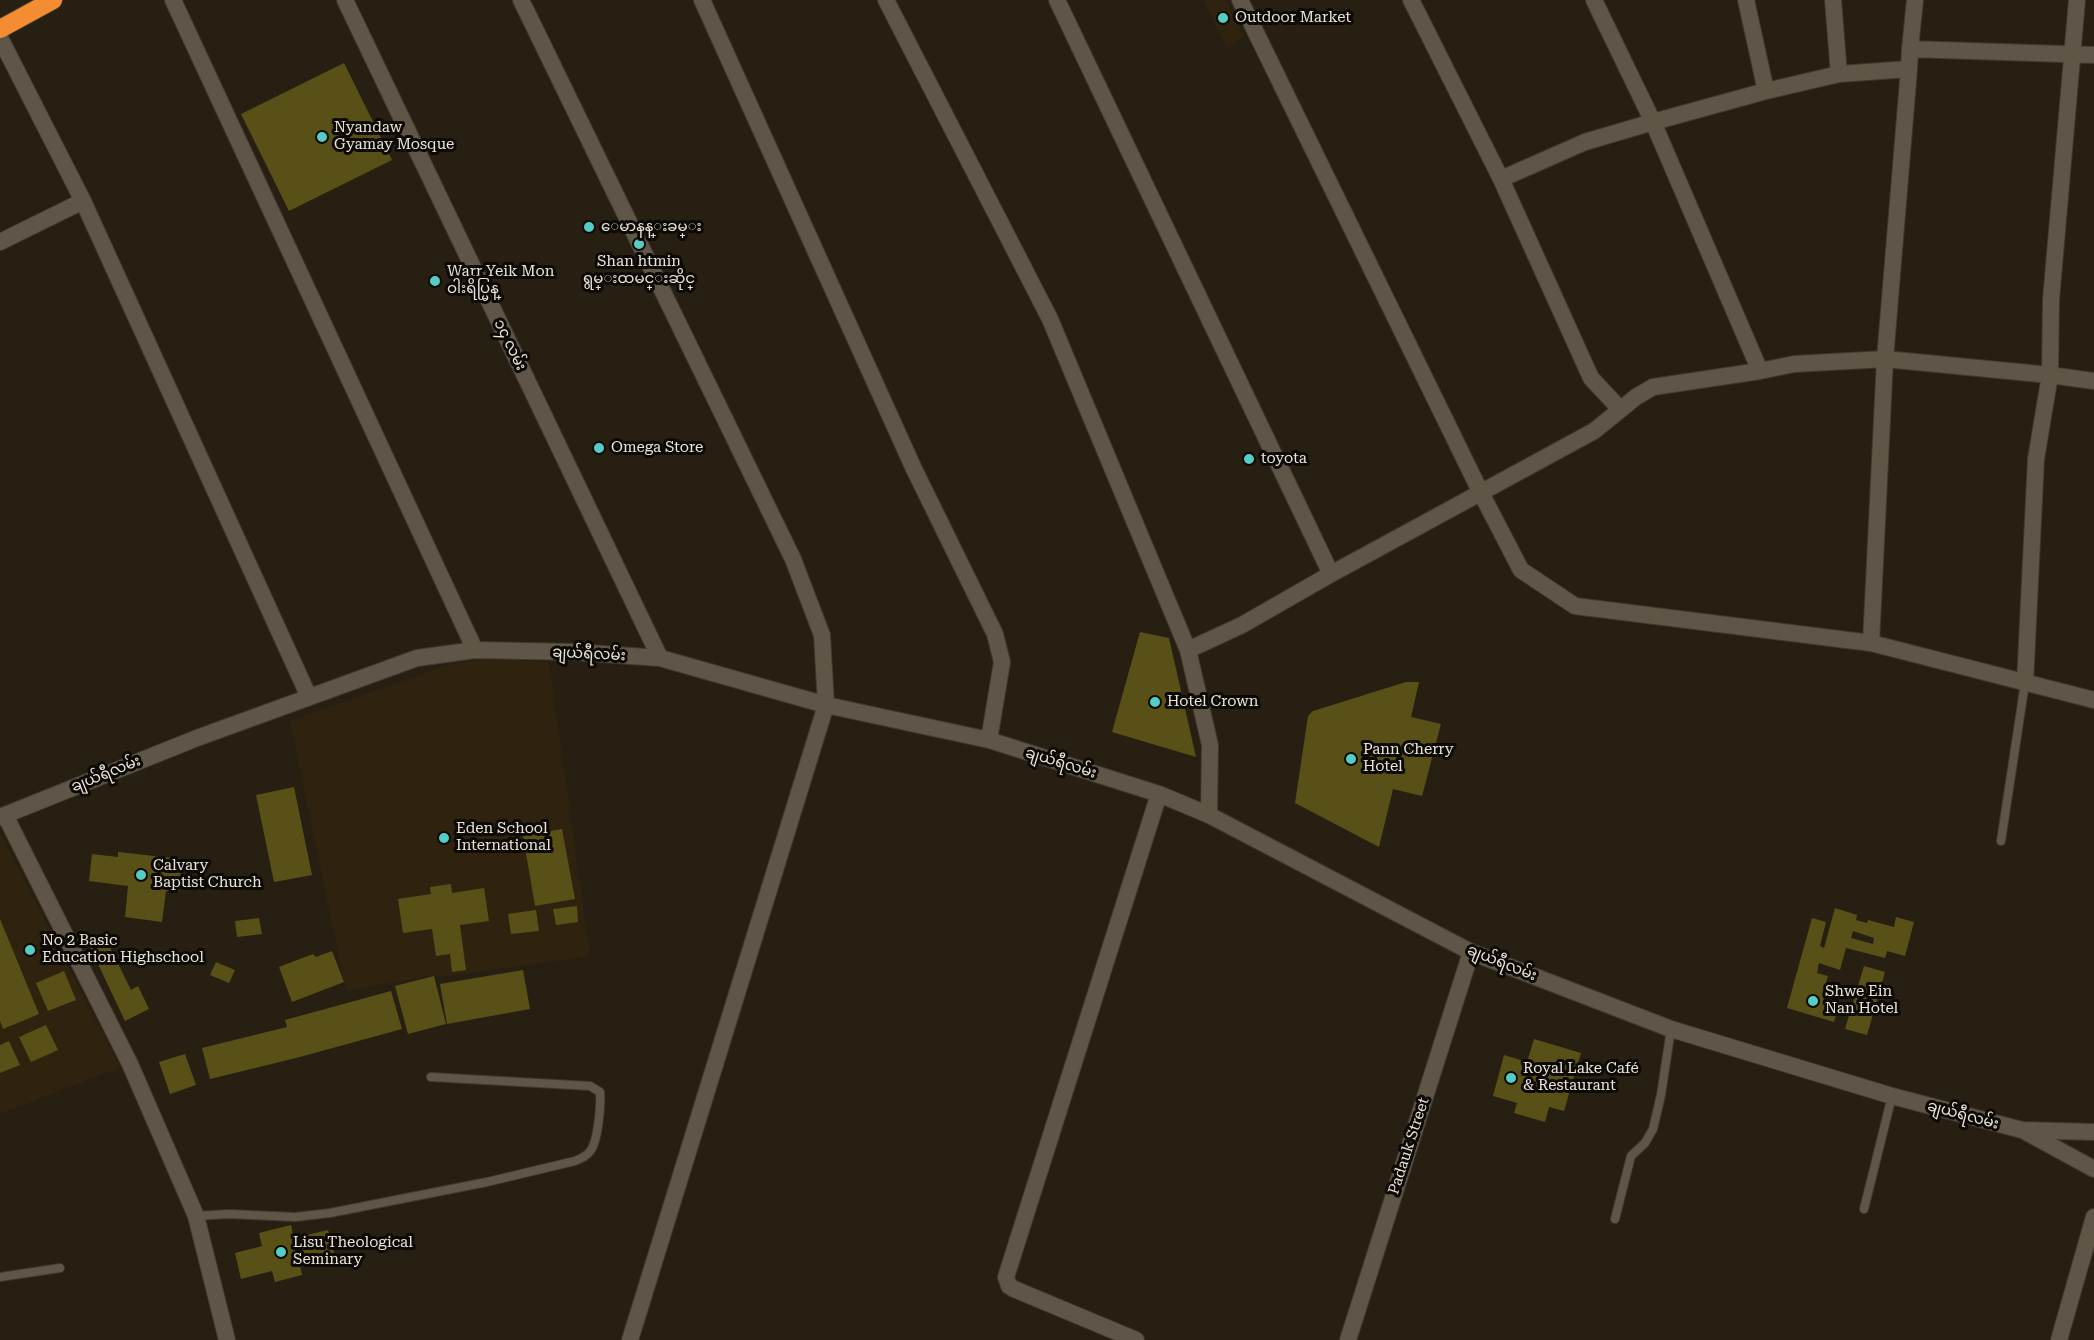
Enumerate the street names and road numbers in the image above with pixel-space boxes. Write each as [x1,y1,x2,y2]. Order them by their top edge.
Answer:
street label: ၁၄ လမ်း [490,317,530,373]
street label: ချယ်ရီလမ်း [552,643,626,665]
street label: ချယ်ရီလမ်း [1023,744,1099,782]
street label: ချယ်ရီလမ်း [69,752,143,796]
street label: ချယ်ရီလမ်း [1465,941,1539,985]
street label: Padauk Street [1385,1095,1433,1197]
street label: ချယ်ရီလမ်း [1925,1097,2001,1133]

